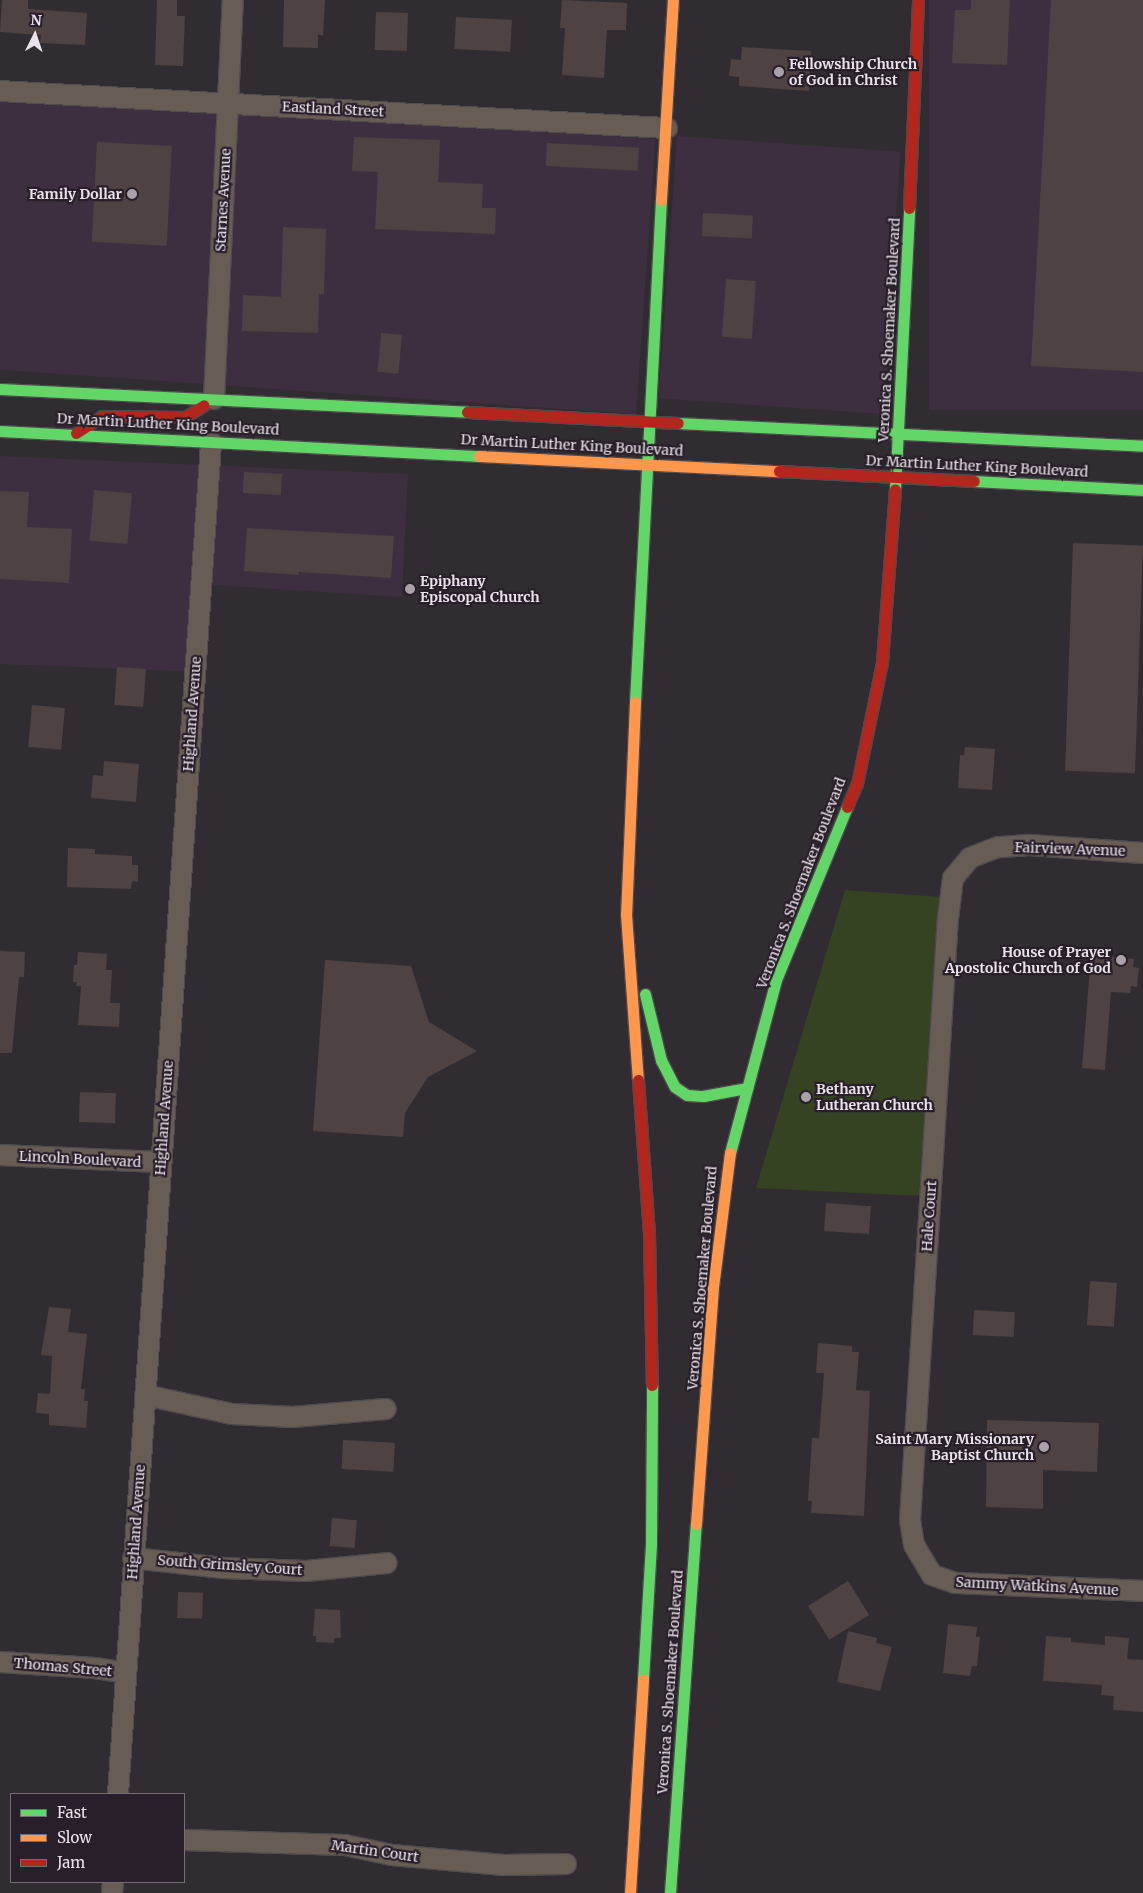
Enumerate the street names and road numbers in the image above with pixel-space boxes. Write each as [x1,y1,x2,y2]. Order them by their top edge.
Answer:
street label: Eastland Street [282,98,384,120]
street label: Starnes Avenue [212,148,234,252]
street label: Veronica S. Shoemaker Boulevard [875,217,903,443]
street label: Dr Martin Luther King Boulevard [56,410,280,438]
street label: Dr Martin Luther King Boulevard [460,431,684,459]
street label: Dr Martin Luther King Boulevard [865,452,1089,480]
street label: Highland Avenue [180,656,204,772]
street label: Veronica S. Shoemaker Boulevard [753,775,849,991]
street label: Fairview Avenue [1014,839,1126,859]
street label: Highland Avenue [152,1060,176,1176]
street label: Lincoln Boulevard [18,1147,142,1171]
street label: Veronica S. Shoemaker Boulevard [684,1165,720,1391]
street label: Hale Court [918,1180,940,1252]
street label: Highland Avenue [124,1464,148,1580]
street label: South Grimsley Court [157,1552,303,1578]
street label: Veronica S. Shoemaker Boulevard [654,1569,686,1795]
street label: Sammy Watkins Avenue [955,1573,1119,1599]
street label: Thomas Street [13,1654,113,1680]
street label: Martin Court [330,1837,420,1865]

